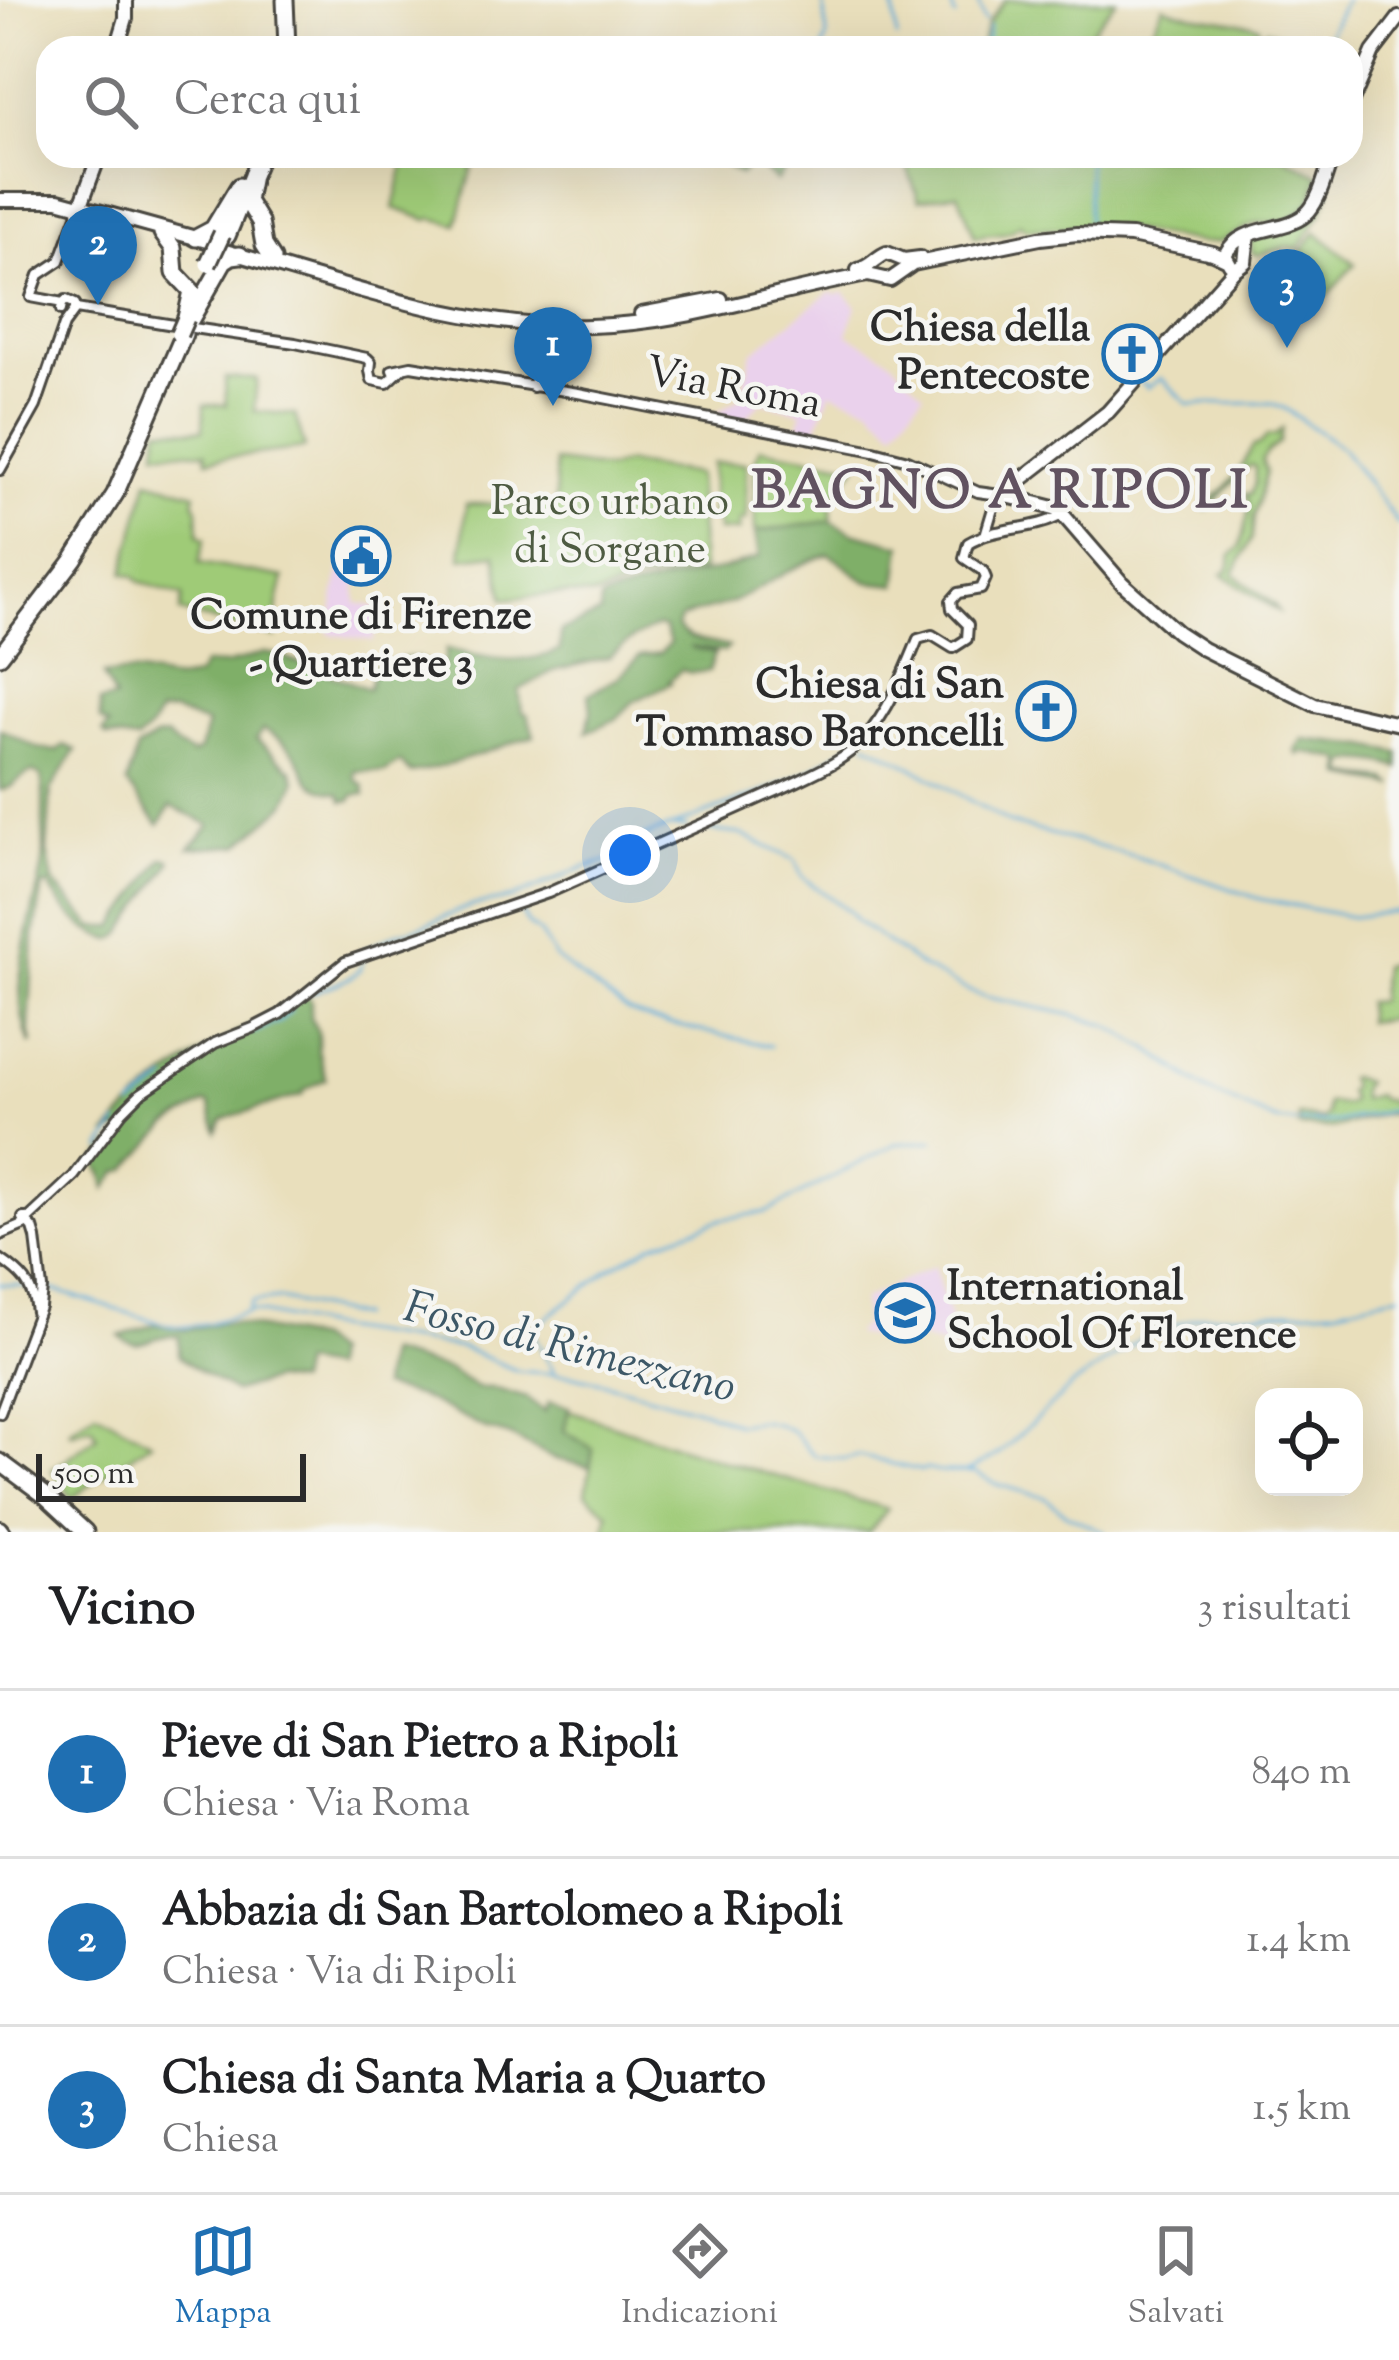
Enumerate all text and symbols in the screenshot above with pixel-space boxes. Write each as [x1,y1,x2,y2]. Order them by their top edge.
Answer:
search box [36,36,1363,168]
icon: search [78,69,144,135]
text: Cerca qui [174,70,361,135]
pin: 2 [59,206,137,305]
pin: 3 [1248,249,1326,348]
place label: Chiesa della Pentecoste [870,300,1091,408]
pin: 1 [514,307,592,406]
church icon: Chiesa della Pentecoste [1101,323,1163,385]
street label: Via Roma [640,344,826,436]
district label: BAGNO A RIPOLI [751,455,1251,533]
park label: Parco urbano di Sorgane [491,474,729,582]
public building icon: Comune di Firenze - Quartiere 3 [330,525,392,587]
place label: Comune di Firenze - Quartiere 3 [190,588,532,696]
place label: Chiesa di San Tommaso Baroncelli [636,657,1004,765]
church icon: Chiesa di San Tommaso Baroncelli [1015,680,1077,742]
your location [600,825,660,885]
place label: International School Of Florence [947,1259,1297,1367]
water label: Fosso di Rimezzano [396,1277,742,1423]
school or university icon: International School Of Florence [874,1282,936,1344]
map controls [1255,1388,1363,1496]
button: locate [1255,1388,1363,1496]
scale bar [36,1448,306,1501]
text: 500 m [54,1451,135,1499]
text: Vicino [48,1574,195,1647]
text: 3 risultati [1198,1582,1351,1638]
text: Pieve di San Pietro a Ripoli [162,1713,678,1778]
text: 1 [80,1746,94,1802]
text: 840 m [1251,1746,1351,1802]
text: Chiesa · Via Roma [162,1778,470,1834]
text: Abbazia di San Bartolomeo a Ripoli [162,1881,843,1946]
text: 2 [78,1914,96,1970]
text: 1.4 km [1246,1914,1351,1970]
text: Chiesa · Via di Ripoli [162,1946,517,2002]
text: Chiesa di Santa Maria a Quarto [162,2049,766,2114]
text: 3 [79,2082,95,2138]
text: 1.5 km [1253,2082,1351,2138]
text: Chiesa [162,2114,279,2170]
tab: Mappa [175,2218,272,2338]
tab: Indicazioni [621,2218,778,2338]
tab: Salvati [1128,2218,1224,2338]

